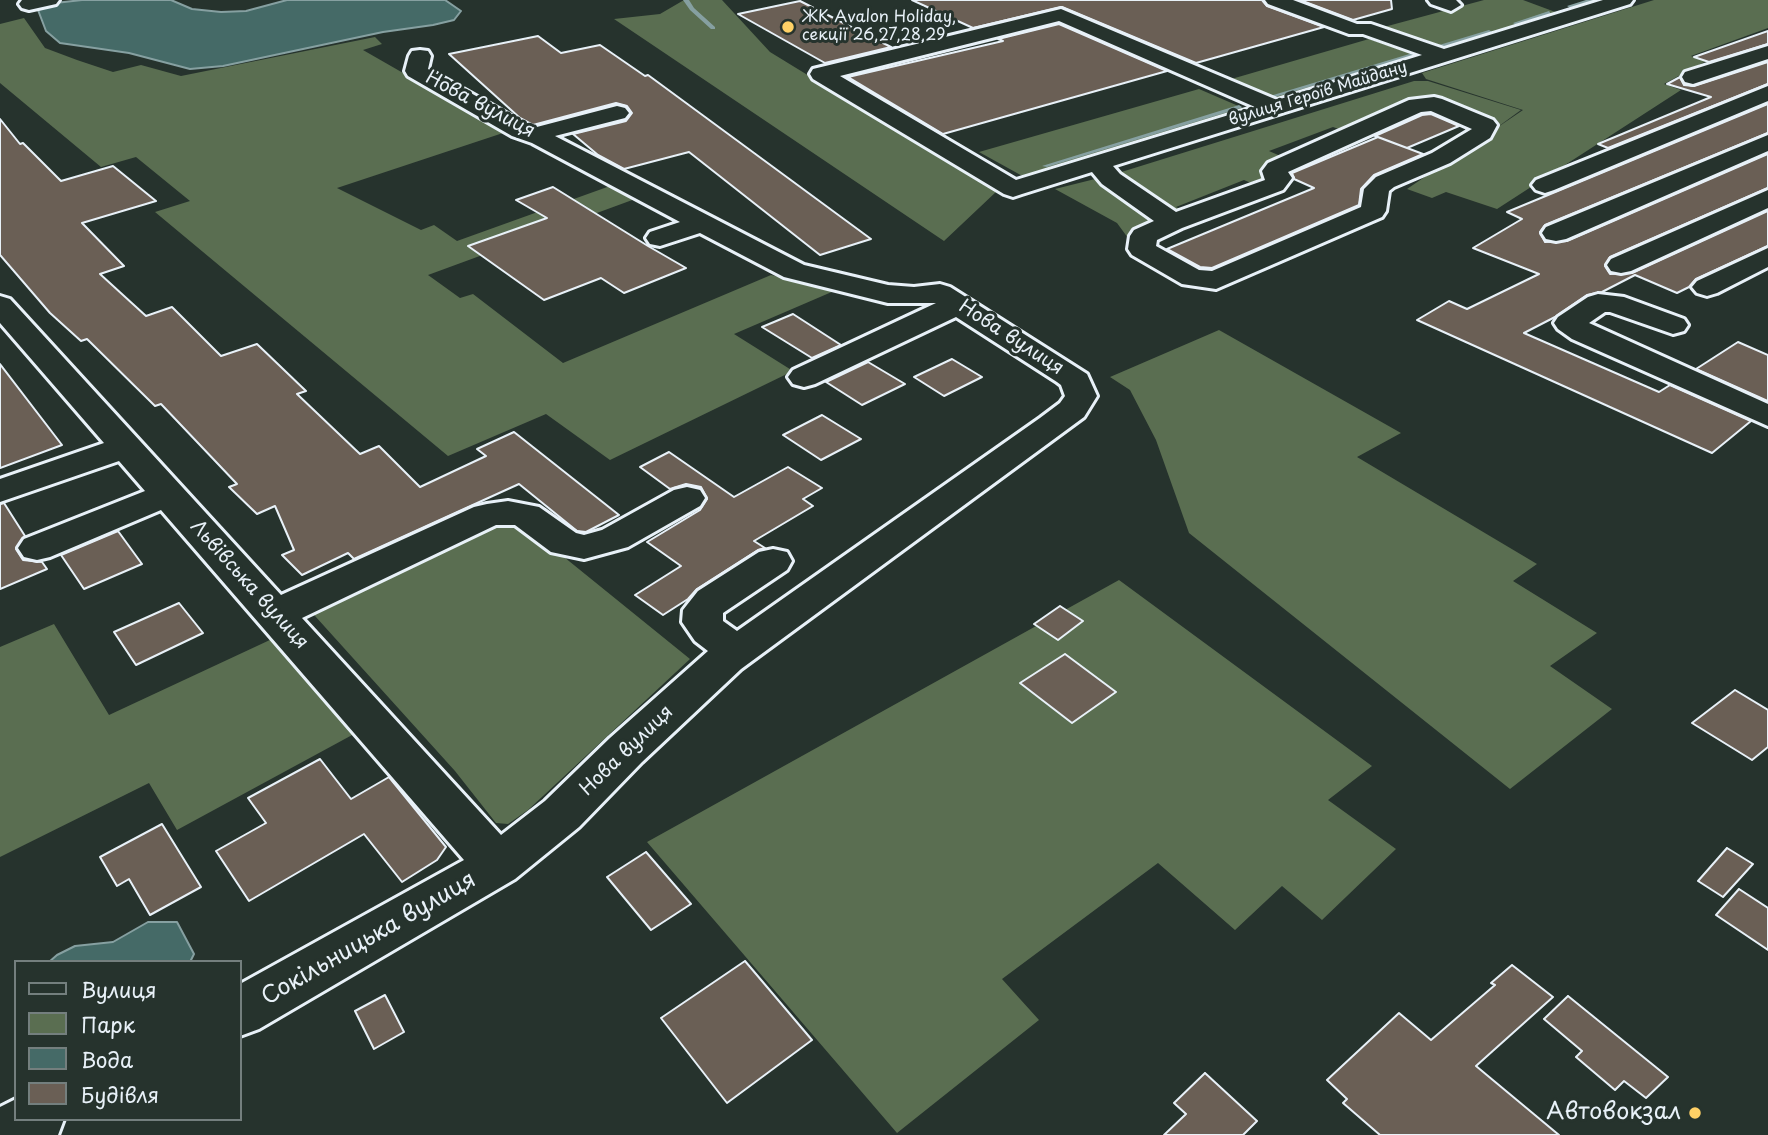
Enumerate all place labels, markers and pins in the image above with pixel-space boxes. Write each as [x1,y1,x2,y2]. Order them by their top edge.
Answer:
place label: ЖК Avalon Holiday, секції 26,27,28,29 [802,8,956,46]
marker: ЖК Avalon Holiday, секції 26,27,28,29 [780,19,796,35]
place label: Автовокзал [1546,1099,1681,1127]
marker: Автовокзал [1687,1105,1703,1121]

